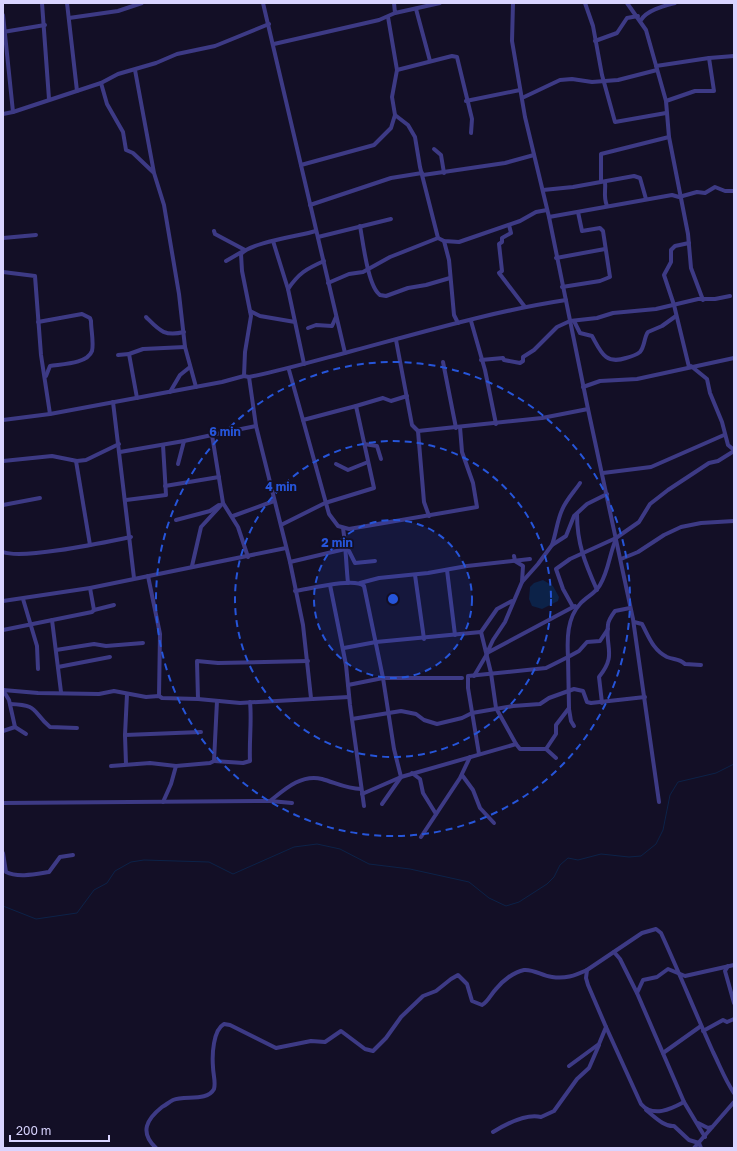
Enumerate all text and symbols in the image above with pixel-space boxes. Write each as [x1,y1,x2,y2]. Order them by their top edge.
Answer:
text: 6 min [209,424,241,439]
text: 4 min [265,479,297,494]
text: 2 min [321,535,353,550]
centre of rings [386,592,400,606]
scale bar [10,1117,109,1143]
text: 200 m [16,1123,51,1138]

